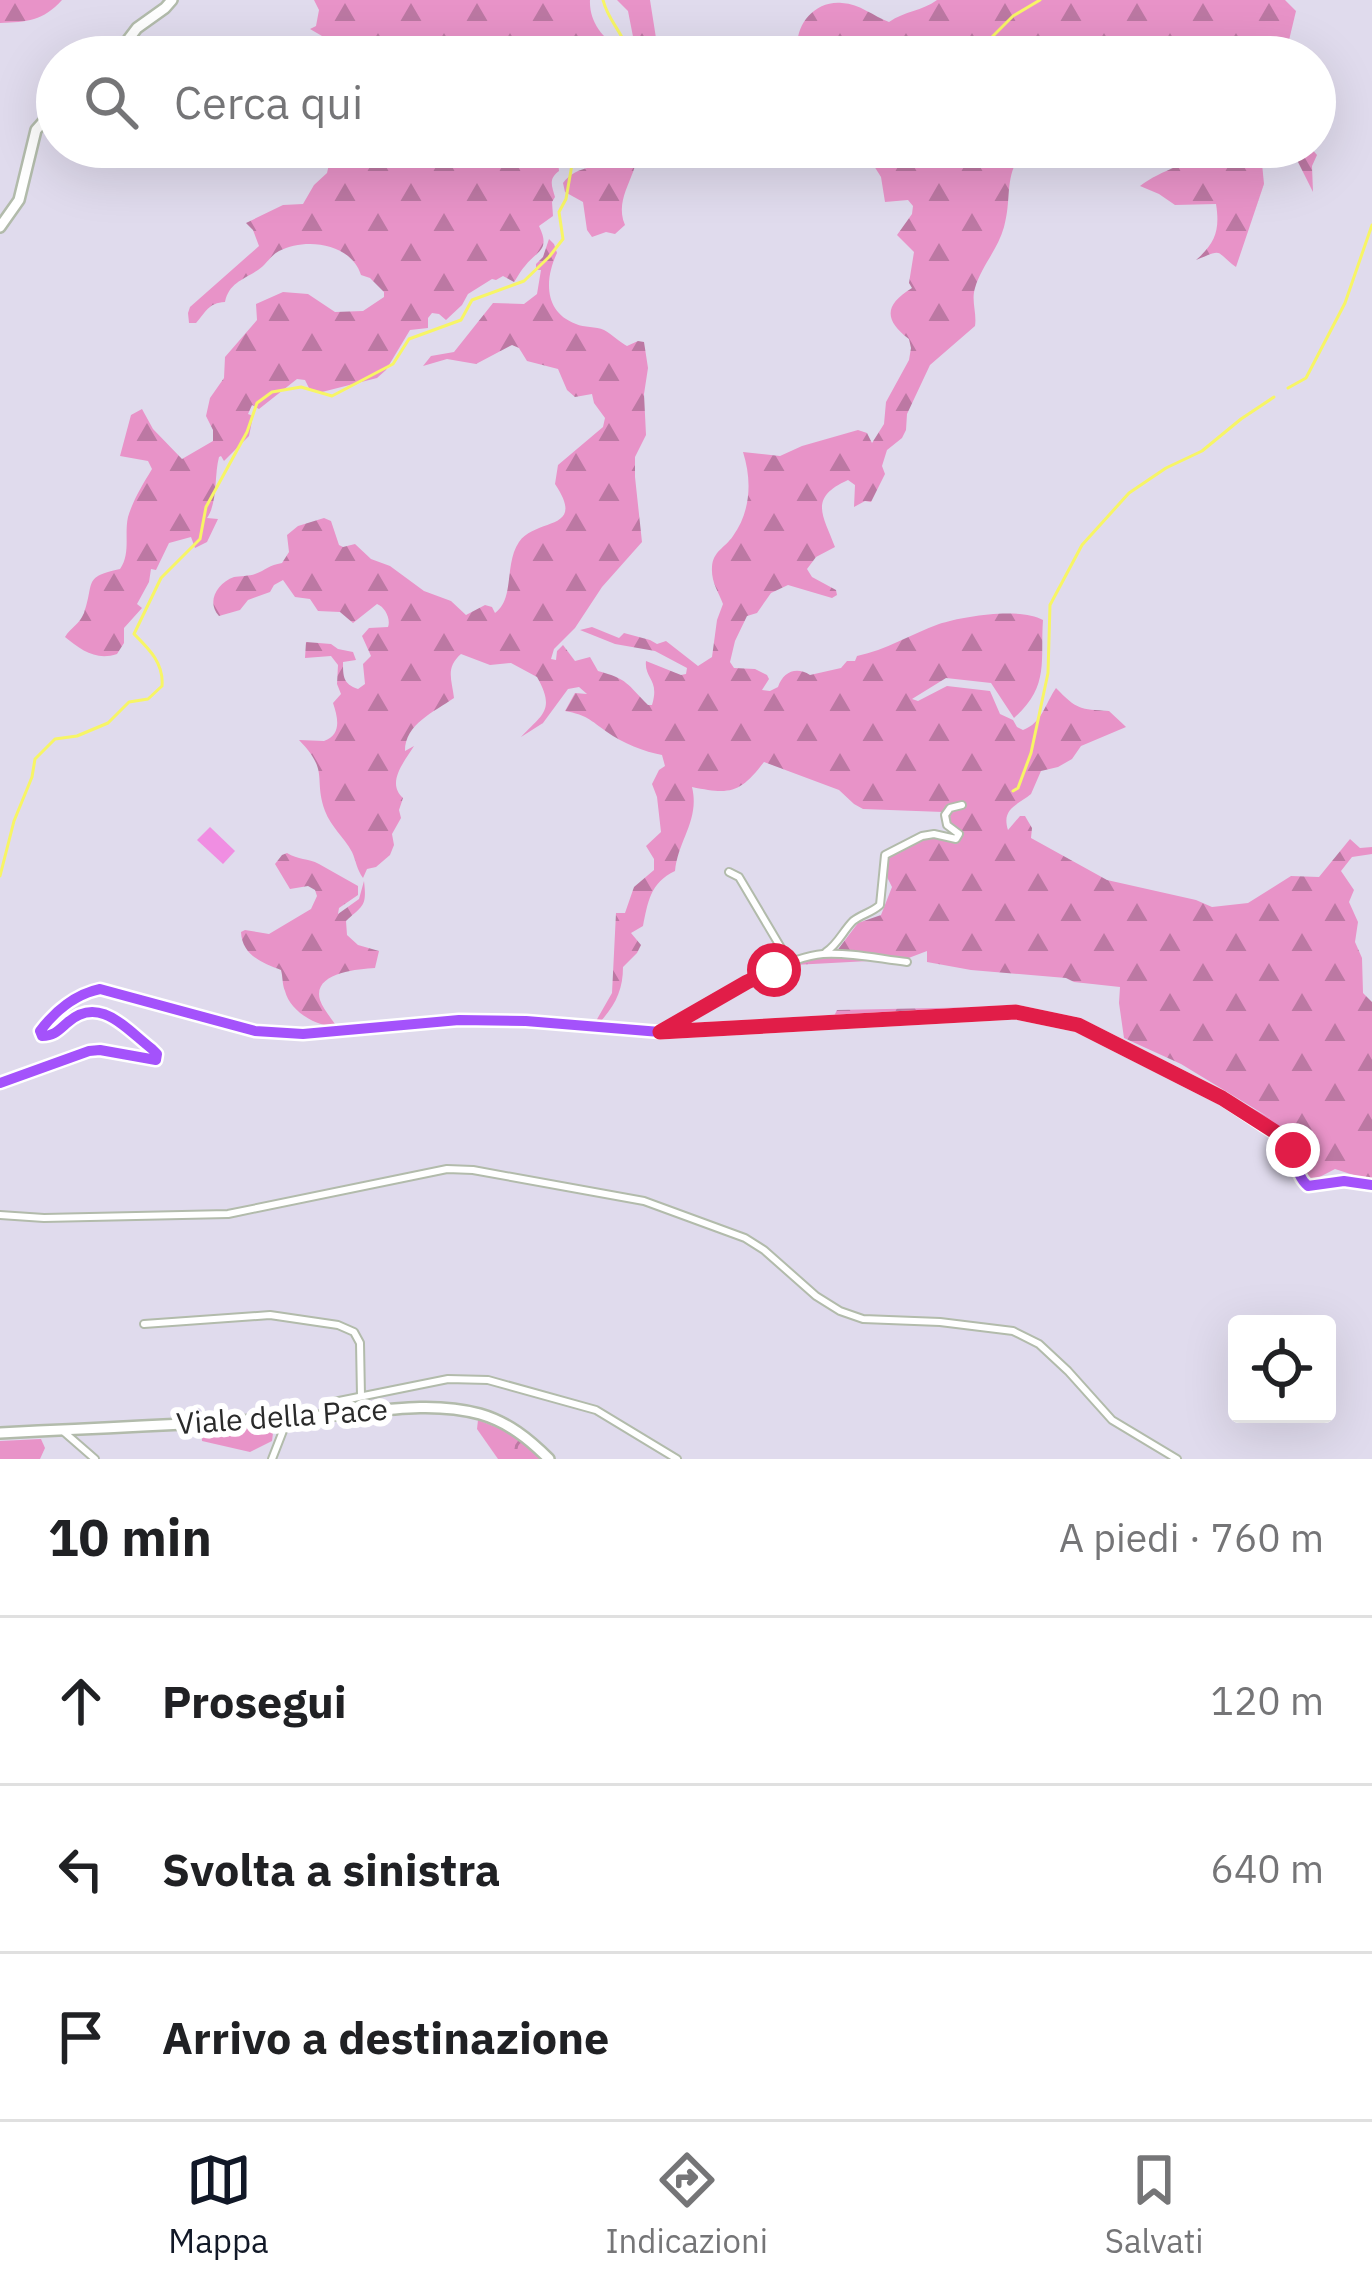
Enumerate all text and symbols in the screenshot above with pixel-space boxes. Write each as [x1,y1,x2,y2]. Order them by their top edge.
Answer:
search box [36,36,1336,168]
icon: search [78,69,144,135]
text: Cerca qui [174,73,363,131]
route start [747,943,801,997]
route end [1266,1123,1320,1177]
map controls [1228,1315,1336,1423]
button: locate [1228,1315,1336,1423]
street label: Viale della Pace [175,1389,389,1442]
text: 10 min [48,1504,212,1570]
text: A piedi · 760 m [1059,1512,1324,1563]
icon: ahead [48,1668,114,1734]
text: Prosegui [162,1672,347,1730]
text: 120 m [1211,1675,1324,1726]
icon: left [48,1836,114,1902]
text: Svolta a sinistra [162,1840,500,1898]
text: 640 m [1211,1843,1324,1894]
icon: arrive [48,2004,114,2070]
text: Arrivo a destinazione [162,2008,609,2066]
tab: Mappa [168,2147,269,2262]
tab: Indicazioni [605,2147,768,2262]
tab: Salvati [1105,2147,1204,2262]

